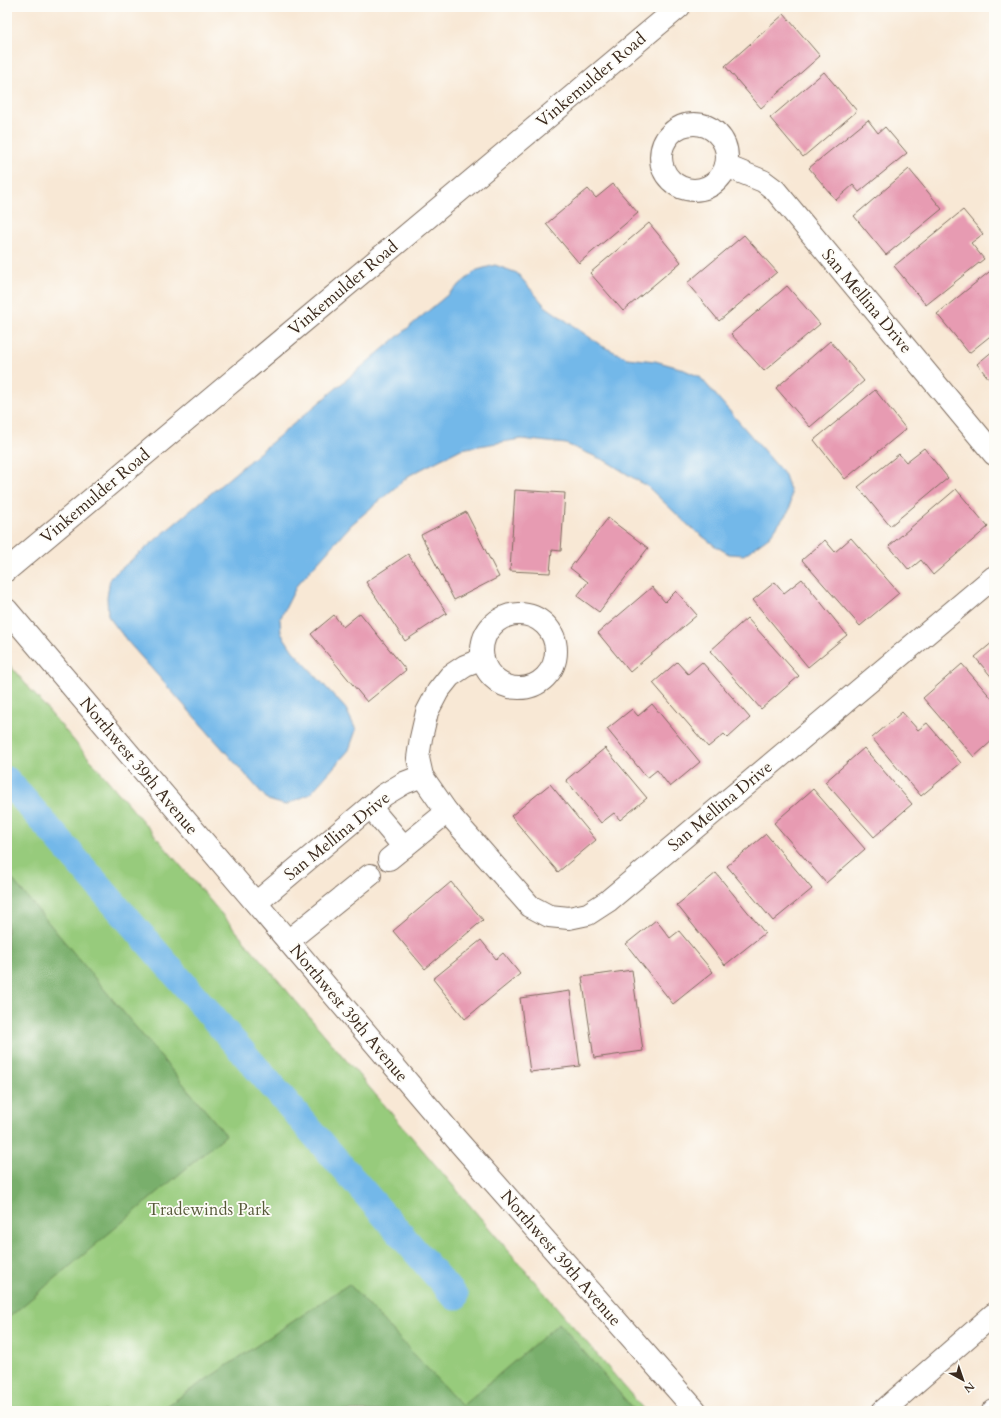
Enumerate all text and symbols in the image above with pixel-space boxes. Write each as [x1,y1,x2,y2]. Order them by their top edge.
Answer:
street label: Vinkemulder Road [531,27,651,133]
street label: Vinkemulder Road [283,235,403,341]
street label: San Mellina Drive [816,244,918,358]
street label: Vinkemulder Road [35,443,155,549]
street label: Northwest 39th Avenue [74,692,204,840]
street label: San Mellina Drive [663,755,777,857]
street label: San Mellina Drive [279,786,395,886]
street label: Northwest 39th Avenue [284,939,414,1087]
street label: Northwest 39th Avenue [495,1185,627,1331]
park label: Tradewinds Park [148,1198,271,1221]
north arrow [943,1360,983,1400]
text: N [960,1378,978,1396]

